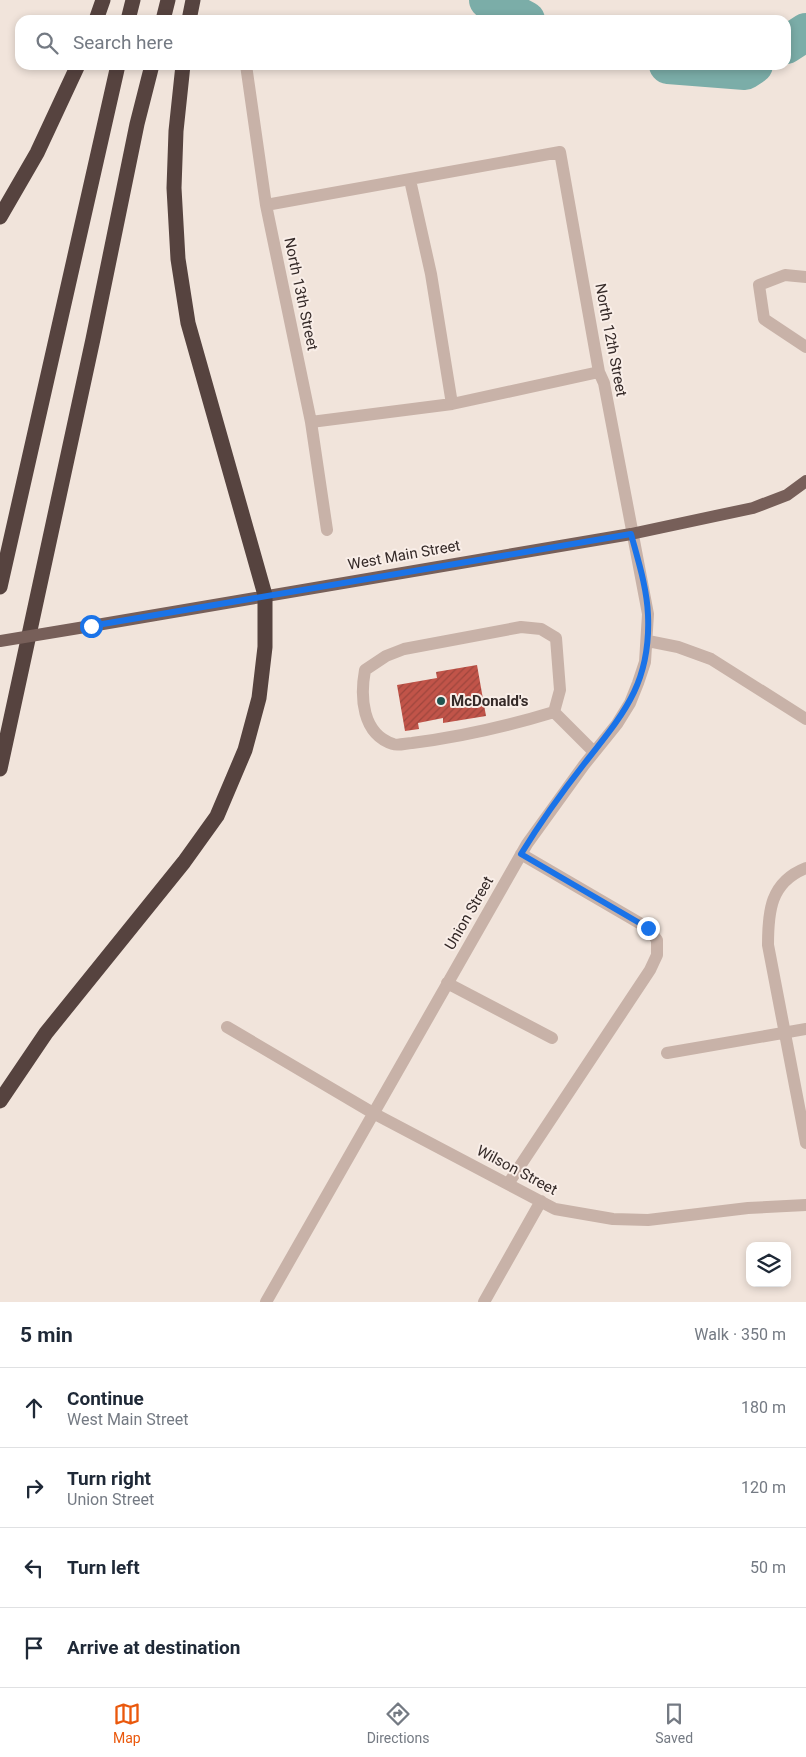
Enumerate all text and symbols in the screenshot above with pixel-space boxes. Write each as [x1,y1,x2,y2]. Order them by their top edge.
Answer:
search box [15,15,791,70]
icon: search [33,29,61,57]
text: Search here [73,31,173,54]
street label: North 13th Street [280,236,322,352]
street label: North 12th Street [591,282,631,398]
street label: West Main Street [346,536,462,574]
route start [80,615,103,638]
place label: McDonald's [451,692,529,710]
marker: McDonald's [435,695,447,707]
street label: Union Street [441,873,497,953]
route end [637,917,660,940]
street label: Wilson Street [474,1141,560,1199]
map controls [746,1242,791,1287]
button: layers [746,1242,791,1287]
text: 5 min [20,1323,73,1347]
text: Walk · 350 m [694,1325,786,1344]
text: Continue [67,1387,144,1410]
icon: ahead [20,1394,48,1422]
text: 180 m [741,1398,786,1417]
text: West Main Street [67,1410,188,1429]
text: Turn right [67,1467,151,1490]
icon: right [20,1474,48,1502]
text: 120 m [741,1478,786,1497]
text: Union Street [67,1490,154,1509]
icon: left [20,1554,48,1582]
text: Turn left [67,1556,140,1579]
text: 50 m [750,1558,786,1577]
icon: arrive [20,1634,48,1662]
text: Arrive at destination [67,1636,240,1659]
tab: Map [113,1700,141,1746]
tab: Directions [367,1700,430,1746]
tab: Saved [655,1700,693,1746]

